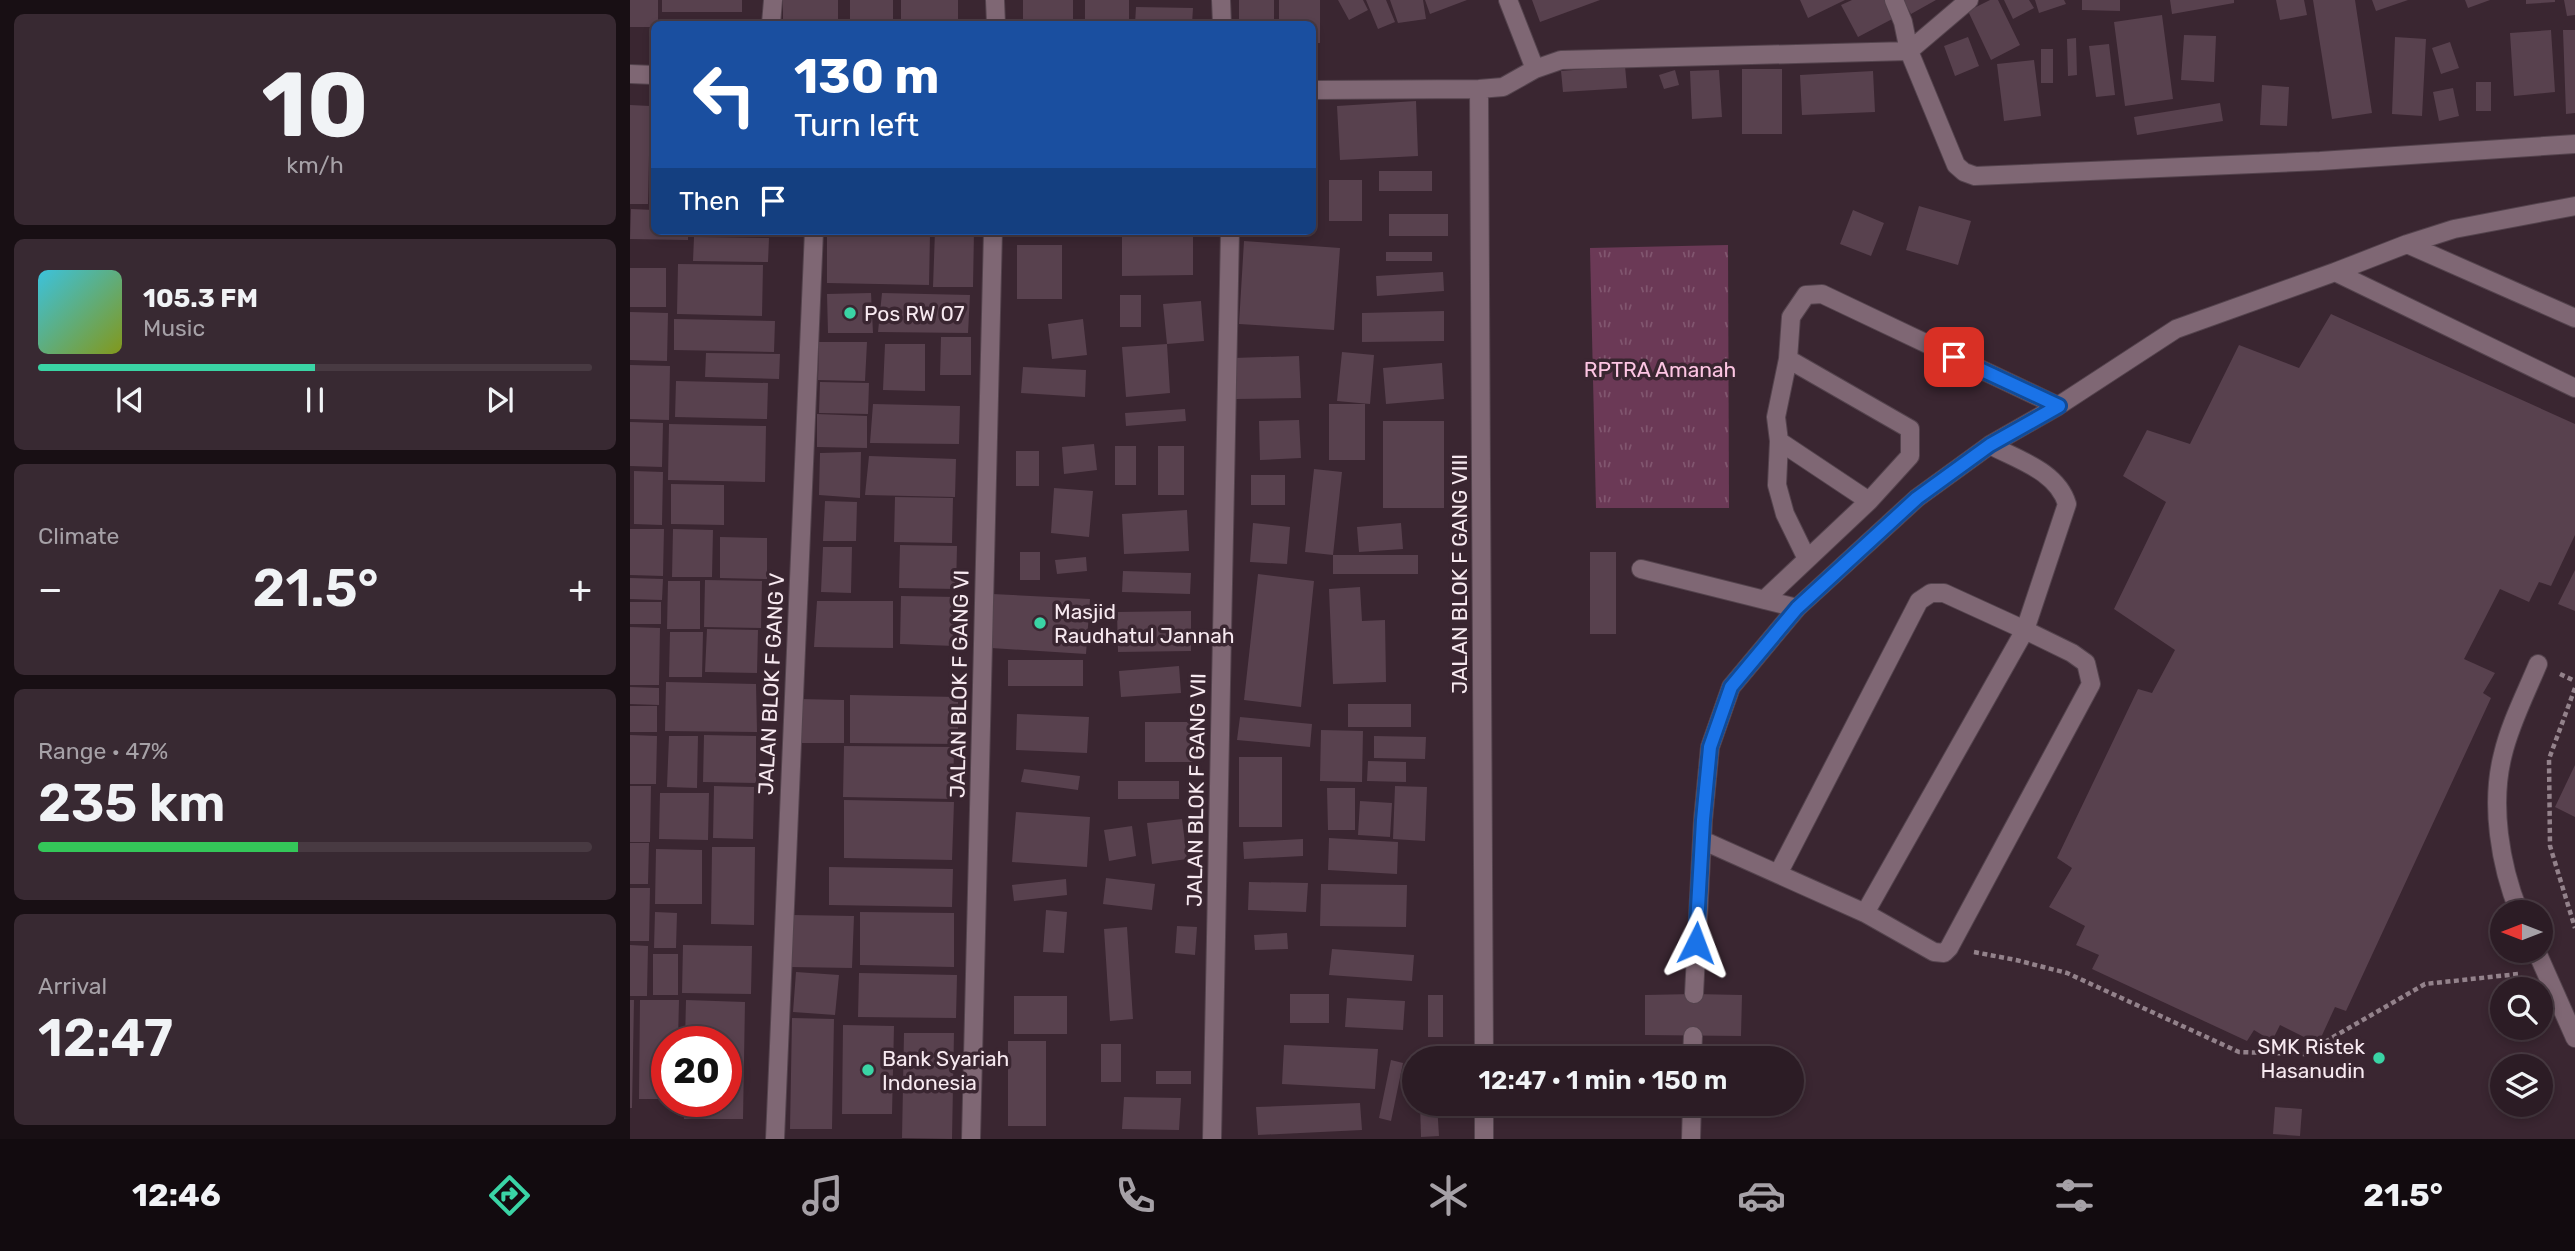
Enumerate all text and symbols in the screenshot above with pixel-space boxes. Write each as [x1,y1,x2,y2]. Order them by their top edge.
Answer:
text: 130 m [794,47,939,105]
icon: left [679,49,770,140]
text: 10 [261,51,369,159]
text: Turn left [794,106,919,144]
text: km/h [286,151,344,179]
icon: arrive [754,182,792,220]
text: Then [679,186,740,217]
text: 105.3 FM [143,283,258,314]
place label: Pos RW 07 [864,301,965,326]
marker: Pos RW 07 [842,305,858,321]
text: Music [143,314,205,342]
pin [1924,327,1984,387]
icon: arrive [1935,338,1973,376]
park label: RPTRA Amanah [1584,357,1736,382]
icon: previous [111,381,149,419]
icon: pause [296,381,334,419]
icon: next [481,381,519,419]
street label: JALAN BLOK F GANG VIII [1447,454,1472,694]
text: Climate [38,522,119,550]
text: 21.5° [252,557,379,619]
text: − [38,566,63,612]
text: + [568,566,592,612]
street label: JALAN BLOK F GANG VI [945,570,973,798]
street label: JALAN BLOK F GANG V [753,572,789,796]
place label: Masjid Raudhatul Jannah [1054,599,1235,648]
marker: Masjid Raudhatul Jannah [1032,615,1048,631]
street label: JALAN BLOK F GANG VII [1181,673,1211,907]
text: Range · 47% [38,737,168,765]
text: 235 km [38,772,226,834]
north arrow [2490,900,2553,962]
map controls [2490,900,2553,1117]
position arrow [1659,906,1733,980]
text: Arrival [38,972,107,1000]
button: search [2490,977,2553,1040]
text: 12:47 [38,1007,173,1069]
speed limit sign: 20 [651,1026,742,1117]
place label: SMK Ristek Hasanudin [2257,1034,2365,1083]
place label: Bank Syariah Indonesia [882,1046,1009,1095]
marker: SMK Ristek Hasanudin [2371,1050,2387,1066]
button: layers [2490,1054,2553,1117]
marker: Bank Syariah Indonesia [860,1062,876,1078]
text: 12:47 · 1 min · 150 m [1479,1065,1727,1096]
icon: directions [485,1171,534,1220]
icon: music [798,1171,847,1220]
icon: phone [1111,1171,1160,1220]
icon: climate [1424,1171,1473,1220]
icon: car [1737,1171,1786,1220]
icon: filters [2050,1171,2099,1220]
text: 12:46 [132,1176,221,1214]
text: 21.5° [2363,1176,2443,1214]

